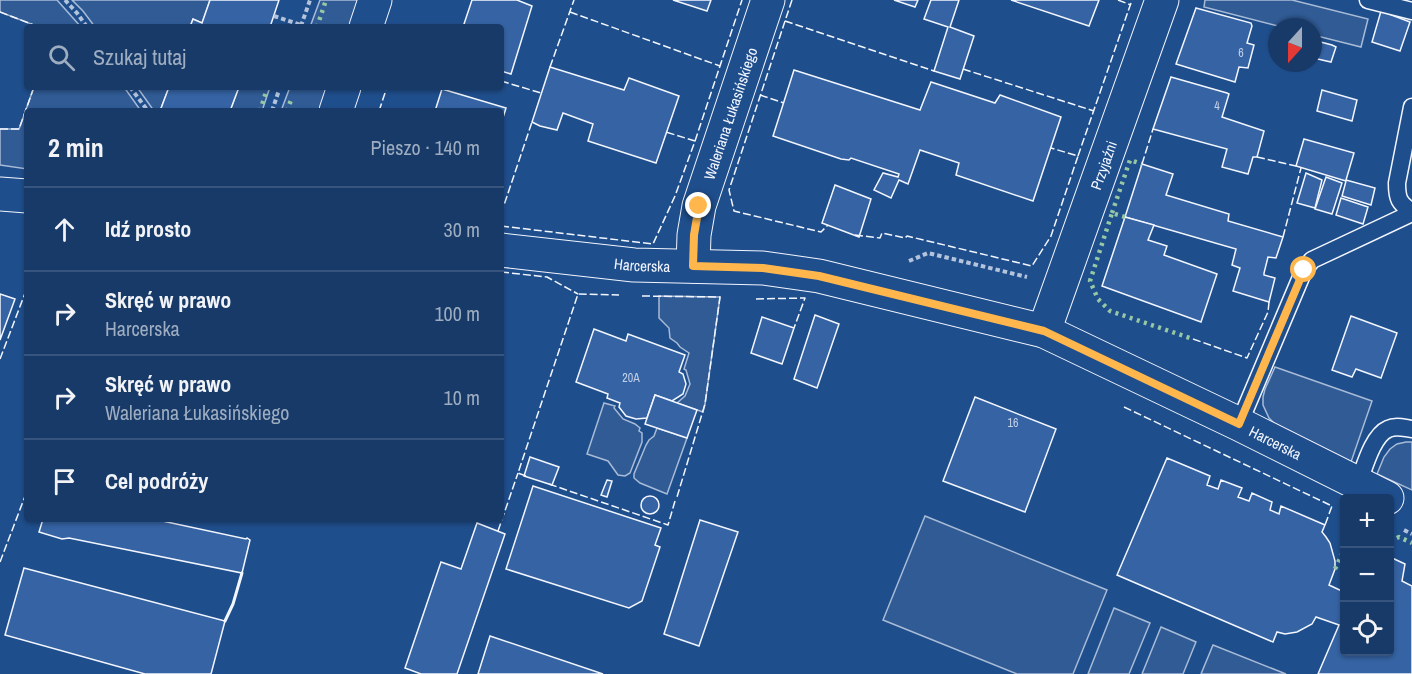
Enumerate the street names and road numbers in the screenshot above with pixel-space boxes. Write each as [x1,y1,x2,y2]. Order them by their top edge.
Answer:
street label: Waleriana Łukasińskiego [698,44,762,182]
street label: Przyjaźni [1085,138,1121,193]
street label: Harcerska [613,252,671,276]
street label: Harcerska [1246,420,1305,464]

